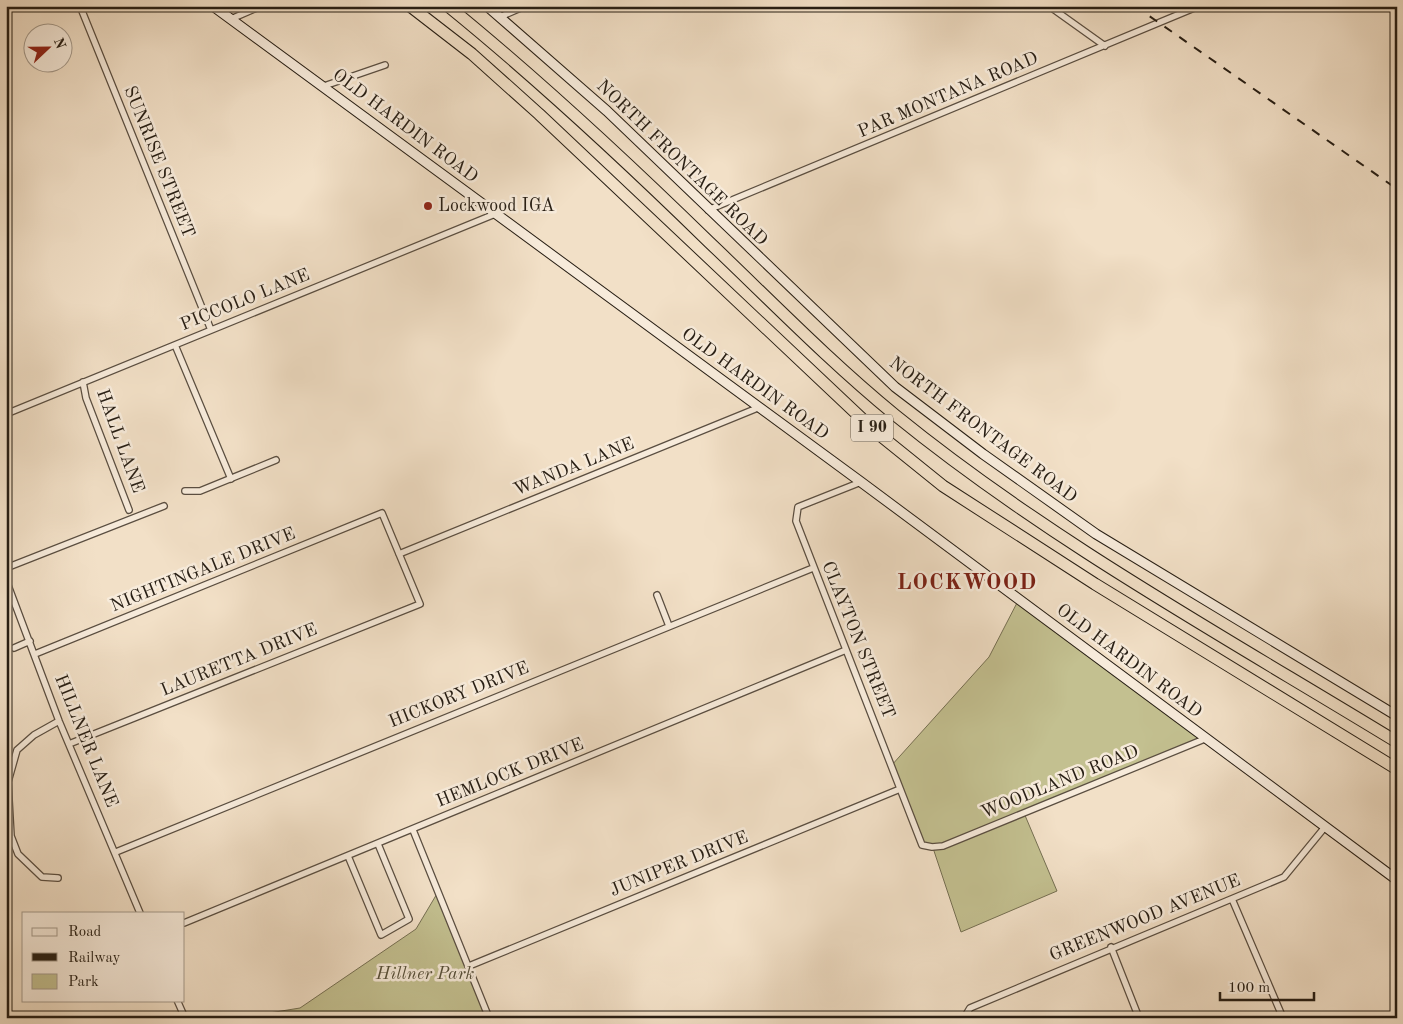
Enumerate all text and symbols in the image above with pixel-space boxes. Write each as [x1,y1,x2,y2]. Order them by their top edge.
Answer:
north arrow [22,22,72,72]
text: N [51,36,68,51]
street label: PAR MONTANA ROAD [855,49,1041,141]
street label: OLD HARDIN ROAD [329,66,481,186]
street label: NORTH FRONTAGE ROAD [593,77,771,249]
street label: SUNRISE STREET [120,84,198,240]
place label: Lockwood IGA [438,197,555,215]
marker: Lockwood IGA [422,200,434,212]
street label: PICCOLO LANE [178,266,312,334]
street label: OLD HARDIN ROAD [678,325,832,443]
street label: NORTH FRONTAGE ROAD [886,354,1080,506]
street label: HALL LANE [93,387,147,495]
road number: I 90 [851,414,893,442]
street label: WANDA LANE [511,435,637,499]
street label: NIGHTINGALE DRIVE [108,525,298,615]
street label: CLAYTON STREET [818,559,898,721]
district label: LOCKWOOD [897,572,1037,594]
street label: OLD HARDIN ROAD [1053,601,1205,721]
street label: LAURETTA DRIVE [158,620,320,700]
street label: HICKORY DRIVE [386,659,532,731]
street label: HILLNER LANE [51,672,121,810]
street label: HEMLOCK DRIVE [434,735,586,811]
street label: WOODLAND ROAD [979,742,1141,822]
street label: JUNIPER DRIVE [607,828,751,900]
street label: GREENWOOD AVENUE [1047,871,1243,965]
legend [22,912,185,1002]
text: Road [68,925,102,940]
text: Railway [68,951,121,966]
park label: Hillner Park [375,965,474,983]
scale bar [1220,969,1314,1001]
text: Park [68,975,99,990]
text: 100 m [1228,981,1270,996]

